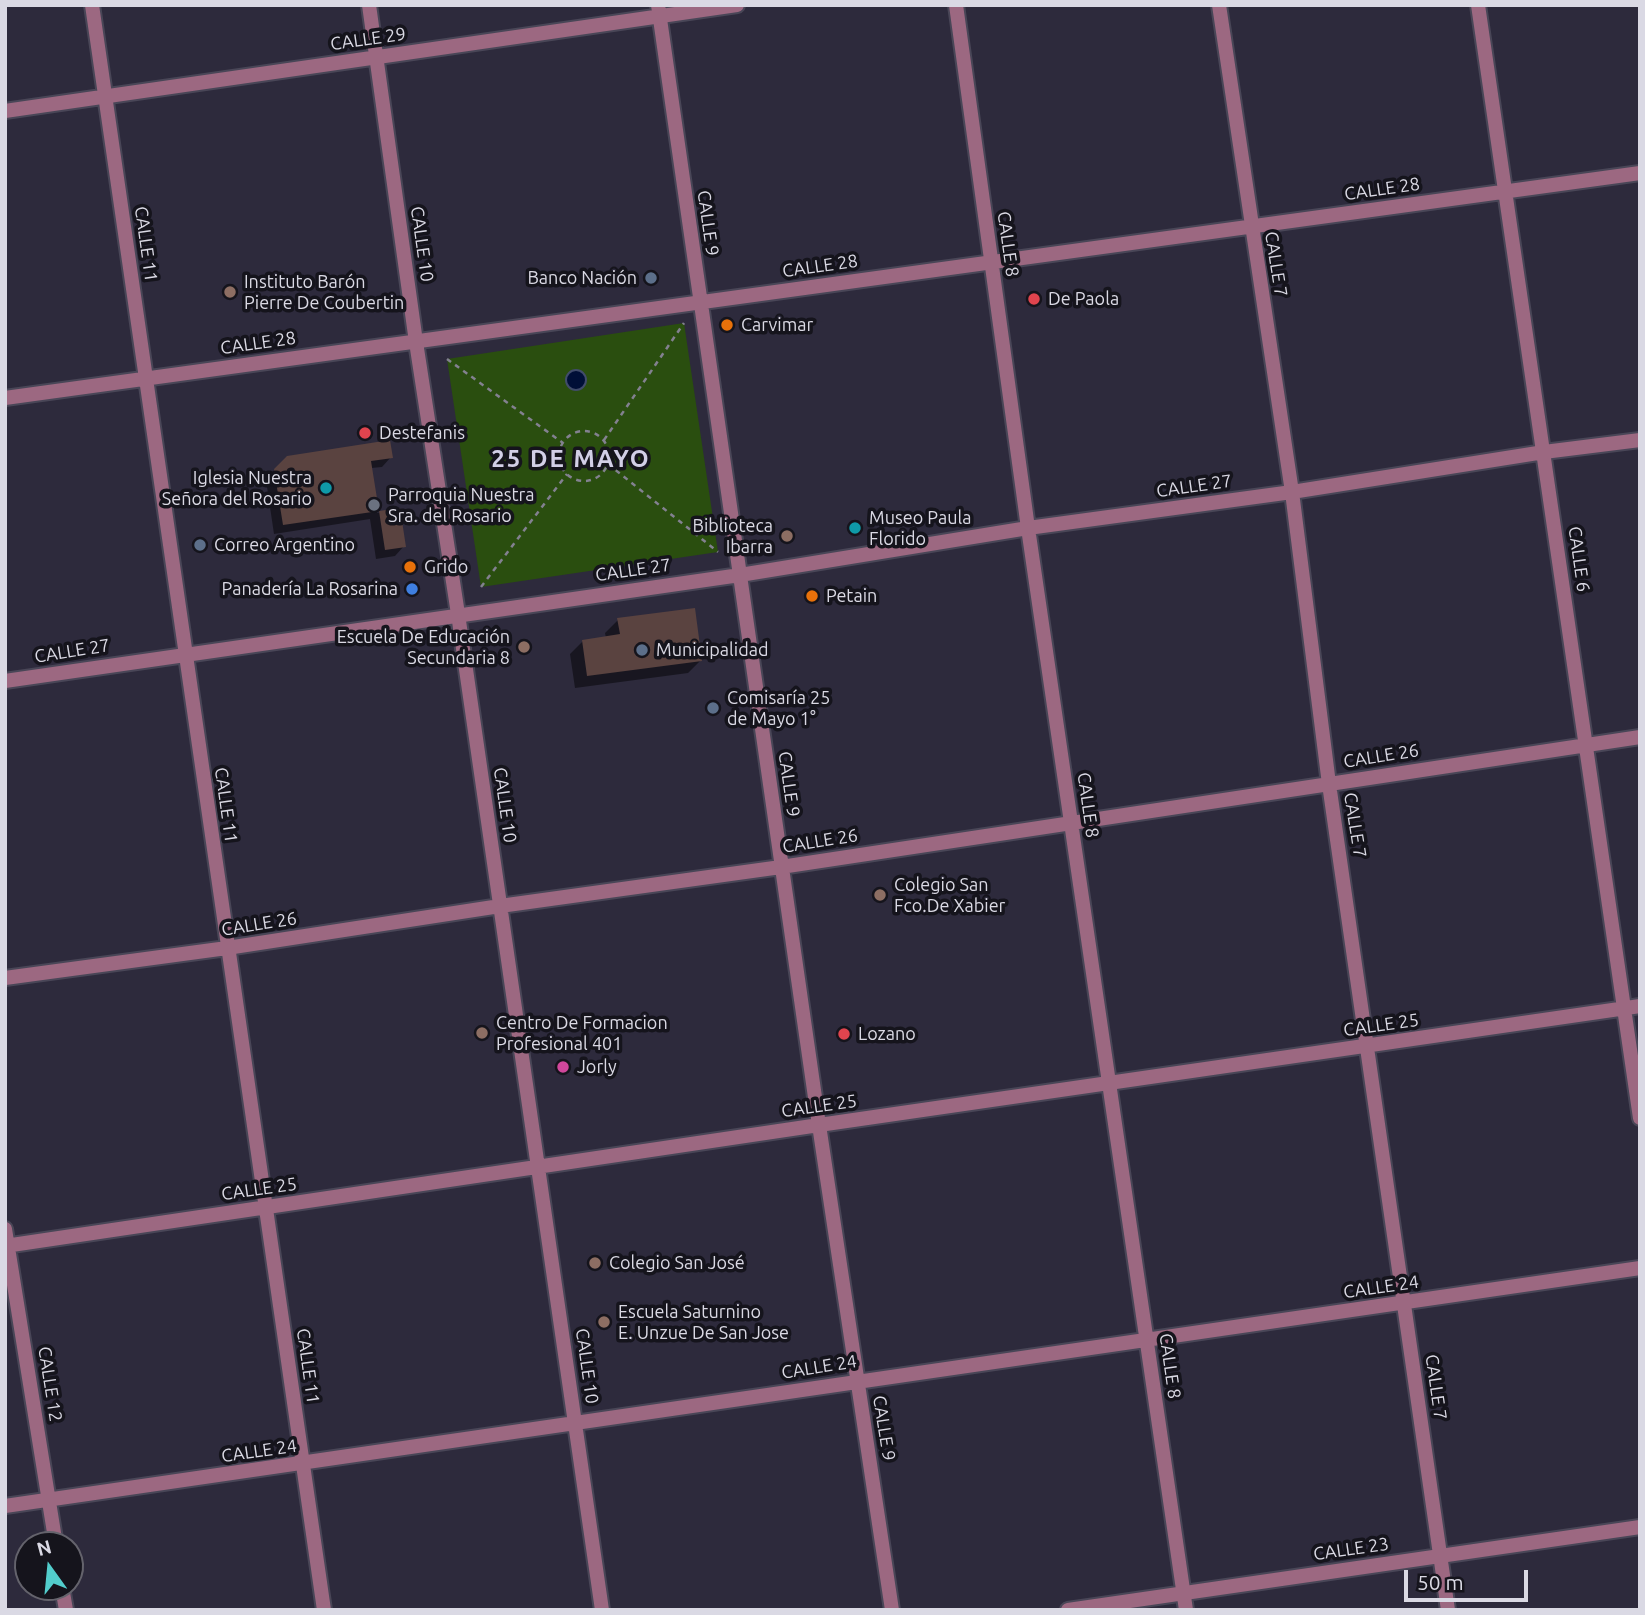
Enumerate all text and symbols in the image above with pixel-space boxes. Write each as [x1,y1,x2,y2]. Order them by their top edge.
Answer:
street label: CALLE 29 [329,23,407,55]
street label: CALLE 28 [1343,173,1421,205]
street label: CALLE 9 [693,189,723,257]
street label: CALLE 11 [130,205,162,283]
street label: CALLE 10 [406,205,438,283]
street label: CALLE 8 [993,210,1023,278]
street label: CALLE 7 [1260,230,1292,298]
street label: CALLE 28 [781,250,859,282]
place label: Banco Nación [527,267,637,289]
marker: Banco Nación [643,270,659,286]
place label: Instituto Barón Pierre De Coubertin [244,271,404,314]
marker: Instituto Barón Pierre De Coubertin [222,284,238,300]
place label: De Paola [1048,288,1119,310]
marker: De Paola [1026,291,1042,307]
place label: Carvimar [741,314,813,336]
marker: Carvimar [719,317,735,333]
street label: CALLE 28 [219,327,297,359]
place label: Destefanis [379,422,465,444]
marker: Destefanis [357,425,373,441]
district label: 25 DE MAYO [493,445,649,473]
place label: Iglesia Nuestra Señora del Rosario [162,467,312,510]
street label: CALLE 27 [1155,470,1233,502]
marker: Iglesia Nuestra Señora del Rosario [318,480,334,496]
place label: Parroquia Nuestra Sra. del Rosario [388,484,535,526]
marker: Parroquia Nuestra Sra. del Rosario [366,497,382,513]
place label: Museo Paula Florido [869,507,971,550]
place label: Biblioteca Ibarra [693,515,773,558]
marker: Museo Paula Florido [847,520,863,536]
street label: CALLE 6 [1564,525,1594,593]
marker: Biblioteca Ibarra [779,528,795,544]
place label: Correo Argentino [214,534,355,556]
marker: Correo Argentino [192,537,208,553]
street label: CALLE 27 [594,554,672,586]
place label: Grido [424,556,468,578]
marker: Grido [402,559,418,575]
place label: Panadería La Rosarina [222,578,398,600]
marker: Panadería La Rosarina [404,581,420,597]
place label: Petain [826,585,877,607]
marker: Petain [804,588,820,604]
place label: Escuela De Educación Secundaria 8 [337,626,510,668]
street label: CALLE 27 [33,634,111,668]
marker: Escuela De Educación Secundaria 8 [516,639,532,655]
place label: Municipalidad [656,639,768,661]
marker: Municipalidad [634,642,650,658]
place label: Comisaría 25 de Mayo 1° [727,687,830,730]
marker: Comisaría 25 de Mayo 1° [705,700,721,716]
street label: CALLE 26 [1342,739,1420,773]
street label: CALLE 9 [774,750,804,818]
street label: CALLE 11 [210,766,242,844]
street label: CALLE 10 [489,766,521,844]
street label: CALLE 8 [1073,771,1103,839]
street label: CALLE 7 [1339,791,1371,859]
street label: CALLE 26 [781,824,859,858]
place label: Colegio San Fco.De Xabier [894,874,1005,917]
marker: Colegio San Fco.De Xabier [872,887,888,903]
street label: CALLE 26 [220,907,298,941]
street label: CALLE 25 [1342,1009,1420,1041]
place label: Centro De Formacion Profesional 401 [496,1012,668,1054]
place label: Lozano [858,1023,916,1045]
marker: Centro De Formacion Profesional 401 [474,1025,490,1041]
marker: Lozano [836,1026,852,1042]
place label: Jorly [577,1056,617,1078]
marker: Jorly [555,1059,571,1075]
street label: CALLE 25 [780,1090,858,1122]
street label: CALLE 25 [220,1173,298,1205]
place label: Colegio San José [609,1252,745,1274]
marker: Colegio San José [587,1255,603,1271]
street label: CALLE 24 [1342,1271,1420,1303]
place label: Escuela Saturnino E. Unzue De San Jose [618,1301,789,1344]
marker: Escuela Saturnino E. Unzue De San Jose [596,1314,612,1330]
street label: CALLE 11 [292,1327,324,1405]
street label: CALLE 10 [571,1327,603,1405]
street label: CALLE 8 [1155,1332,1185,1400]
street label: CALLE 12 [33,1345,67,1423]
street label: CALLE 24 [780,1350,858,1384]
street label: CALLE 7 [1421,1353,1451,1421]
street label: CALLE 9 [868,1394,900,1462]
street label: CALLE 24 [220,1435,298,1467]
north arrow [14,1531,84,1601]
street label: CALLE 23 [1312,1533,1390,1565]
text: N [34,1535,54,1560]
scale bar [1407,1556,1531,1600]
text: 50 m [1417,1570,1464,1594]

